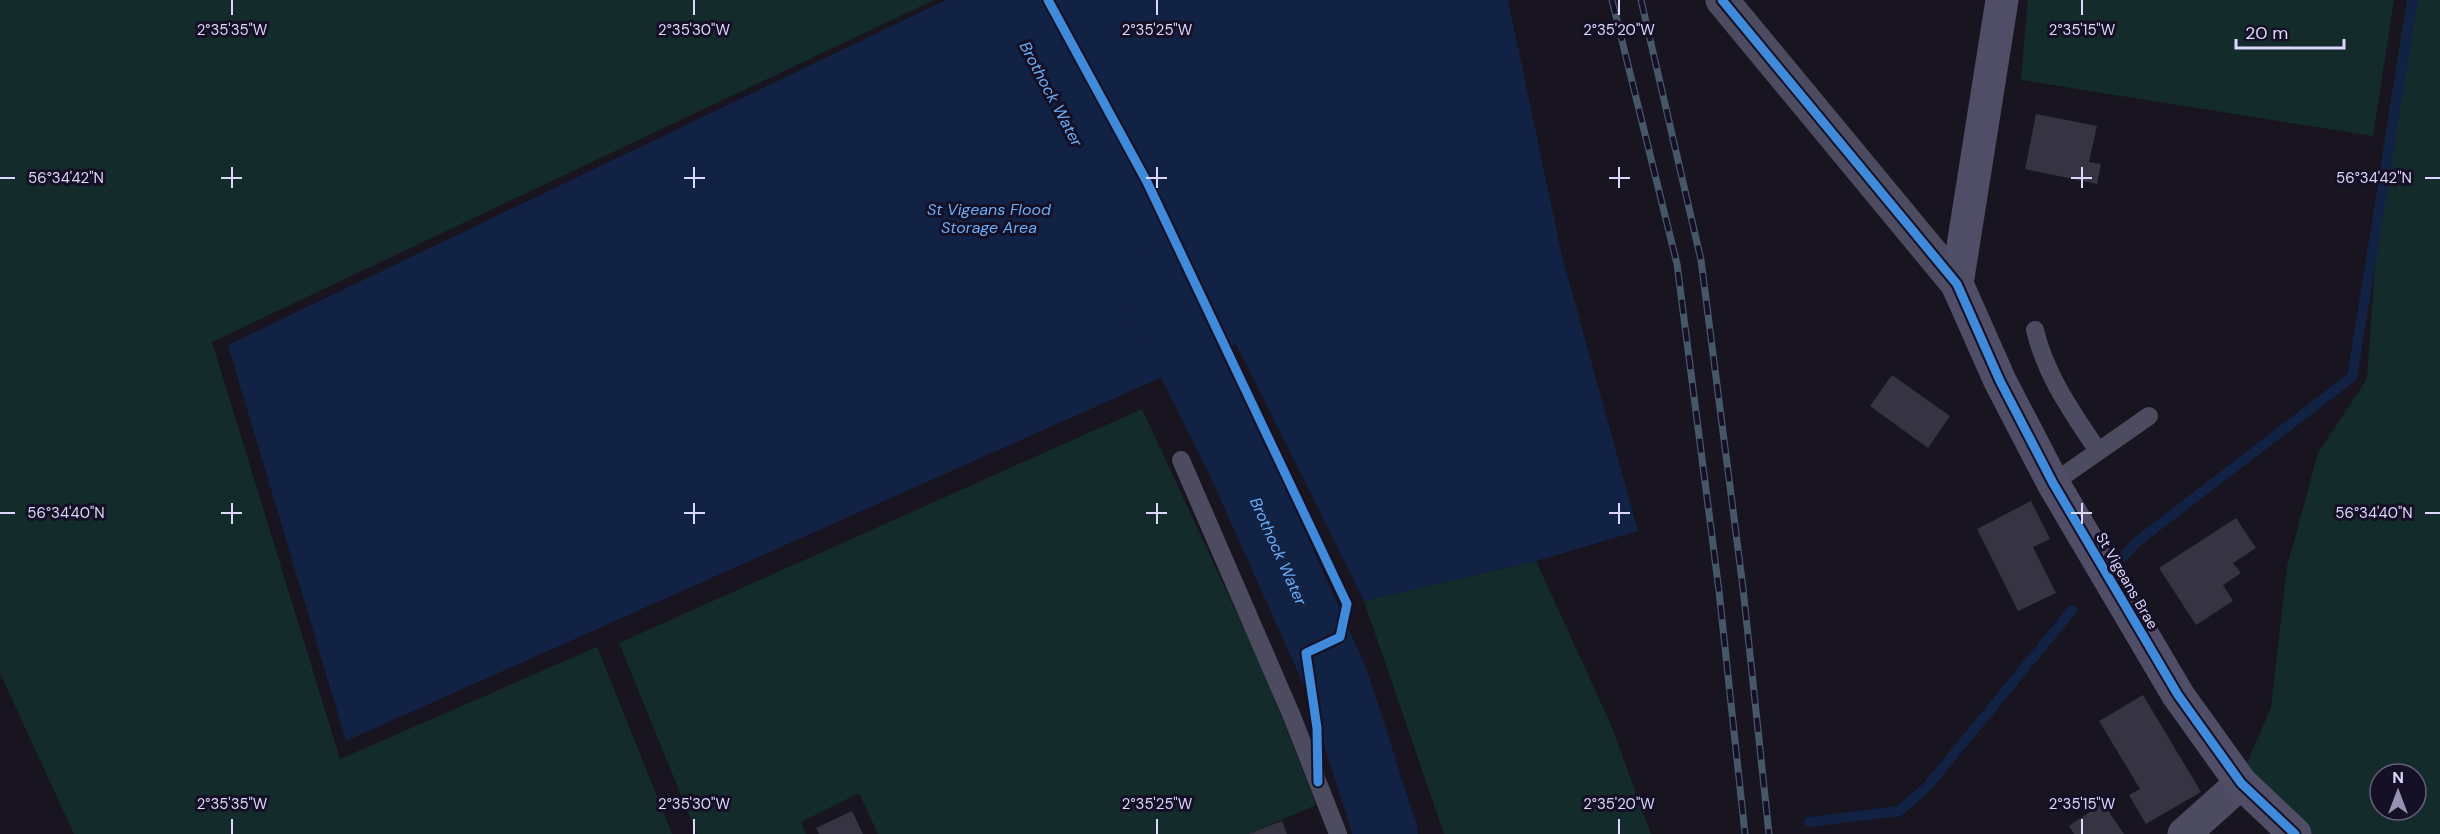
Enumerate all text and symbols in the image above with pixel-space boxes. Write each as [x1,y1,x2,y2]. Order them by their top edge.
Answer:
scale bar [2236,12,2344,50]
text: 2°35'35"W [197,20,268,40]
text: 2°35'30"W [658,20,730,40]
text: 2°35'25"W [1122,20,1193,40]
text: 2°35'20"W [1583,20,1655,40]
text: 2°35'15"W [2049,20,2116,40]
text: 20 m [2245,21,2288,45]
water label: Brothock Water [1014,38,1088,151]
text: 56°34'42"N [28,168,104,188]
text: 56°34'42"N [2336,168,2412,188]
water label: St Vigeans Flood Storage Area [927,199,1052,238]
water label: Brothock Water [1245,494,1312,609]
text: 56°34'40"N [27,503,105,523]
text: 56°34'40"N [2335,503,2413,523]
street label: St Vigeans Brae [2091,529,2163,633]
north arrow [2368,762,2428,822]
text: N [2392,767,2404,788]
text: 2°35'35"W [197,794,268,814]
text: 2°35'30"W [658,794,730,814]
text: 2°35'25"W [1122,794,1193,814]
text: 2°35'20"W [1583,794,1655,814]
text: 2°35'15"W [2049,794,2116,814]

